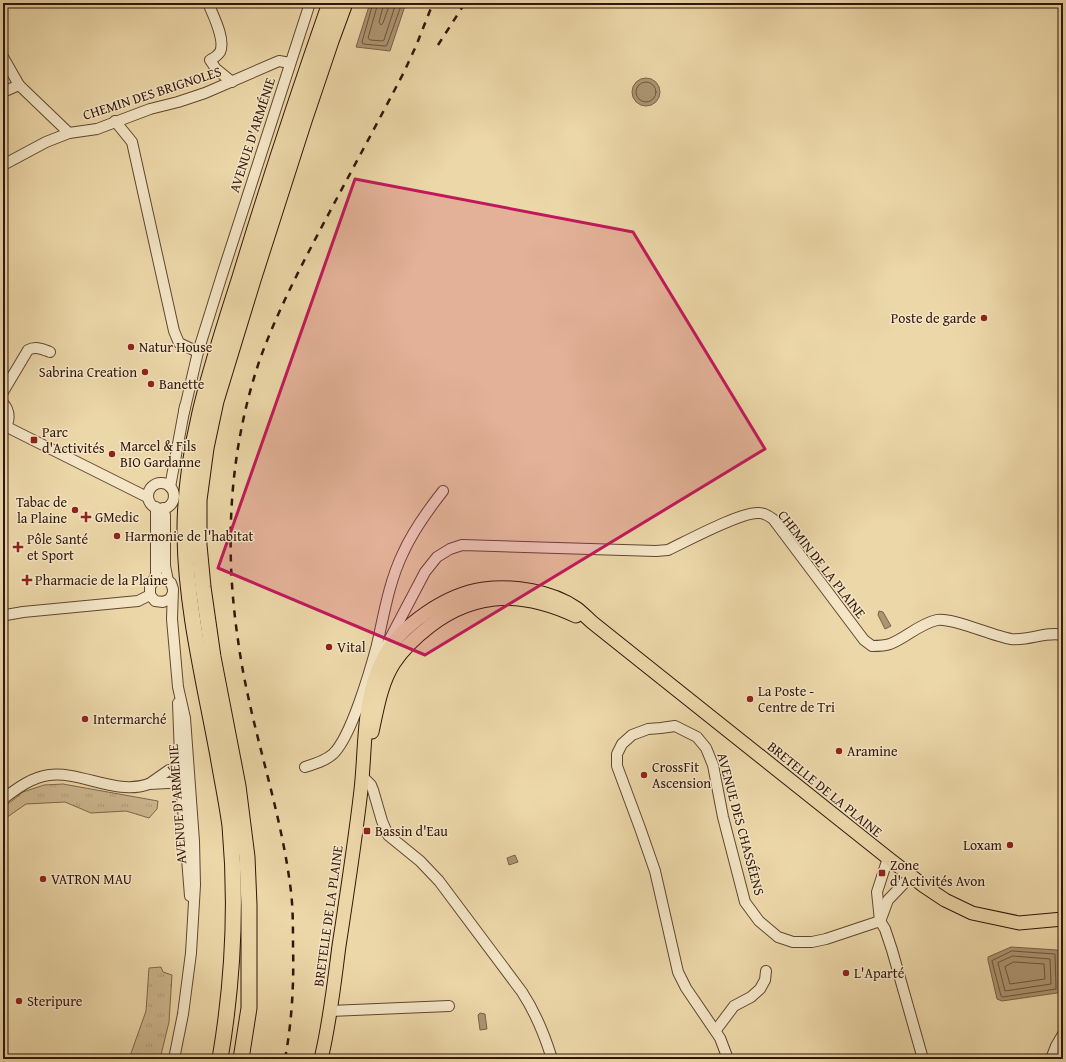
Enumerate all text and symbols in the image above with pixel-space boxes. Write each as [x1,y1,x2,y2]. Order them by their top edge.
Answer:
street label: CHEMIN DES BRIGNOLES [80,61,224,125]
street label: AVENUE D'ARMÉNIE [224,75,280,195]
place label: Poste de garde [891,308,976,328]
marker: Poste de garde [979,313,989,323]
place label: Natur House [139,337,213,357]
marker: Natur House [126,342,136,352]
place label: Sabrina Creation [39,362,137,382]
marker: Sabrina Creation [140,367,150,377]
place label: Banette [159,374,205,394]
marker: Banette [146,379,156,389]
place label: Parc d'Activités [42,422,105,458]
marker: Parc d'Activités [29,435,39,445]
place label: Marcel & Fils BIO Gardanne [120,436,201,472]
marker: Marcel & Fils BIO Gardanne [107,449,117,459]
place label: Tabac de la Plaine [16,492,67,528]
marker: Tabac de la Plaine [70,505,80,515]
street label: CHEMIN DE LA PLAINE [773,506,871,622]
place label: GMedic [95,507,139,527]
marker: GMedic [80,511,92,523]
place label: Harmonie de l'habitat [125,526,254,546]
place label: Pôle Santé et Sport [27,529,89,565]
marker: Harmonie de l'habitat [112,531,122,541]
marker: Pôle Santé et Sport [12,541,24,553]
place label: Pharmacie de la Plaine [35,570,168,590]
marker: Pharmacie de la Plaine [22,575,32,585]
place label: Vital [337,637,366,657]
marker: Vital [324,642,334,652]
place label: La Poste - Centre de Tri [758,681,835,717]
marker: La Poste - Centre de Tri [745,694,755,704]
place label: Intermarché [93,709,167,729]
marker: Intermarché [80,714,90,724]
street label: BRETELLE DE LA PLAINE [763,736,887,842]
place label: Aramine [847,741,898,761]
street label: AVENUE D'ARMÉNIE [163,743,191,865]
marker: Aramine [834,746,844,756]
street label: AVENUE DES CHASSÉENS [712,750,770,898]
place label: CrossFit Ascension [652,757,711,793]
marker: CrossFit Ascension [639,770,649,780]
place label: Bassin d'Eau [375,821,448,841]
marker: Bassin d'Eau [362,826,372,836]
place label: Loxam [963,835,1003,855]
marker: Loxam [1005,840,1015,850]
street label: BRETELLE DE LA PLAINE [308,844,348,988]
place label: Zone d'Activités Avon [890,855,985,891]
marker: Zone d'Activités Avon [877,868,887,878]
place label: VATRON MAU [51,869,132,889]
marker: VATRON MAU [38,874,48,884]
place label: L'Aparté [854,963,905,983]
marker: L'Aparté [841,968,851,978]
place label: Steripure [27,991,83,1011]
marker: Steripure [14,996,24,1006]

